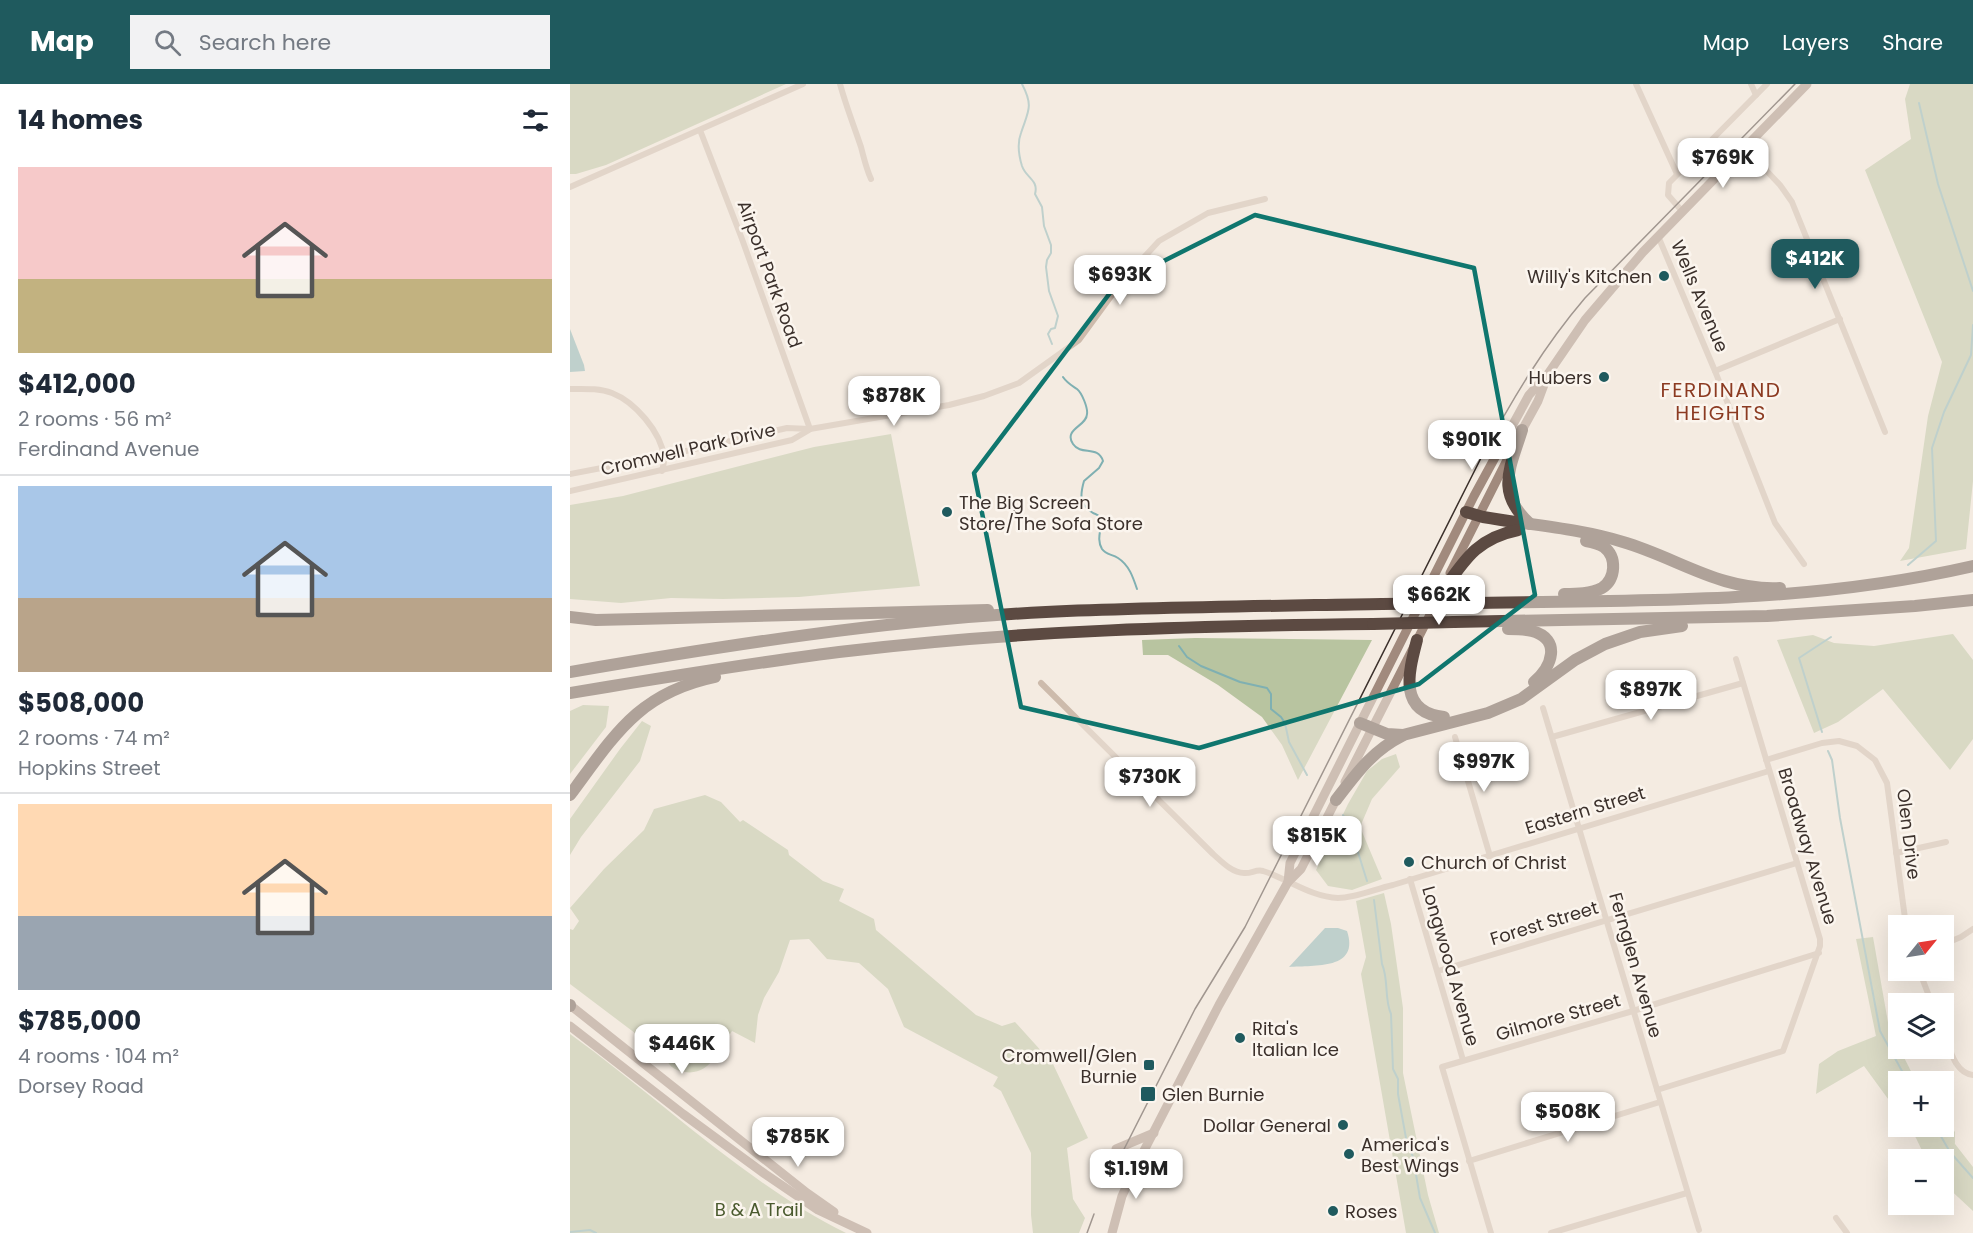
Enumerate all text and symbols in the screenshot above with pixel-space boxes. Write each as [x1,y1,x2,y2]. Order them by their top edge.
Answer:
search box [130,15,550,69]
text: Map [30,22,94,61]
icon: search [151,26,184,59]
text: Search here [199,27,331,58]
text: Map [1703,28,1749,57]
text: Layers [1782,28,1849,57]
text: Share [1882,28,1943,57]
text: 14 homes [18,102,143,138]
icon: filters [519,104,552,137]
pin: $769K [1681,138,1765,189]
text: $769K [1692,143,1754,171]
street label: Airport Park Road [732,197,808,351]
icon: home [231,206,339,314]
street label: Wells Avenue [1665,236,1735,356]
pin: $412K [1773,239,1857,290]
text: $412K [1785,244,1845,272]
pin: $693K [1078,255,1162,306]
text: $693K [1088,260,1152,288]
place label: Willy's Kitchen [1527,264,1652,289]
marker: Willy's Kitchen [1657,269,1671,283]
place label: Hubers [1529,365,1592,390]
text: $412,000 [18,366,136,402]
marker: Hubers [1597,370,1611,384]
pin: $878K [852,376,936,427]
district label: FERDINAND HEIGHTS [1661,376,1781,427]
text: $878K [862,381,926,409]
text: 2 rooms · 56 m² [18,405,172,433]
street label: Cromwell Park Drive [598,417,778,481]
pin: $901K [1430,420,1514,471]
text: $901K [1442,425,1502,453]
text: Ferdinand Avenue [18,435,199,463]
place label: The Big Screen Store/The Sofa Store [959,490,1143,536]
marker: The Big Screen Store/The Sofa Store [940,505,954,519]
icon: home [231,525,339,633]
pin: $662K [1397,575,1481,626]
text: $662K [1407,580,1471,608]
pin: $897K [1609,670,1693,721]
text: $897K [1619,675,1683,703]
text: $508,000 [18,685,144,721]
text: 2 rooms · 74 m² [18,724,170,752]
pin: $997K [1442,742,1526,793]
text: $997K [1453,747,1515,775]
text: Hopkins Street [18,754,161,782]
pin: $730K [1108,757,1192,808]
text: $730K [1119,762,1181,790]
street label: Broadway Avenue [1772,764,1844,928]
street label: Eastern Street [1522,780,1648,840]
street label: Olen Drive [1891,787,1927,881]
pin: $815K [1275,816,1359,867]
text: $815K [1287,821,1347,849]
icon: home [231,843,339,951]
place label: Church of Christ [1421,850,1567,875]
marker: Church of Christ [1402,855,1416,869]
street label: Longwood Avenue [1416,883,1486,1049]
street label: Fernglen Avenue [1603,889,1669,1041]
street label: Forest Street [1487,895,1601,951]
north arrow [1888,915,1954,981]
map controls [1888,915,1954,1215]
street label: Gilmore Street [1493,987,1623,1047]
button: layers [1888,993,1954,1059]
text: $785,000 [18,1003,141,1039]
place label: Rita's Italian Ice [1252,1016,1339,1062]
pin: $446K [640,1024,724,1075]
text: $446K [649,1029,715,1057]
marker: Rita's Italian Ice [1233,1031,1247,1045]
text: 4 rooms · 104 m² [18,1042,179,1070]
place label: Cromwell/Glen Burnie [1002,1043,1137,1089]
marker: Cromwell/Glen Burnie [1142,1058,1156,1072]
button: + [1888,1071,1954,1137]
text: Dorsey Road [18,1072,144,1100]
place label: Glen Burnie [1162,1082,1264,1107]
marker: Glen Burnie [1139,1085,1157,1103]
pin: $508K [1526,1092,1610,1143]
text: $508K [1535,1097,1601,1125]
place label: Dollar General [1203,1113,1331,1138]
pin: $785K [756,1117,840,1168]
marker: Dollar General [1336,1118,1350,1132]
text: $785K [766,1122,830,1150]
place label: America's Best Wings [1361,1132,1459,1178]
marker: America's Best Wings [1342,1147,1356,1161]
pin: $1.19M [1087,1149,1185,1200]
button: − [1888,1149,1954,1215]
text: $1.19M [1104,1154,1168,1182]
park label: B & A Trail [715,1197,803,1222]
place label: Roses [1345,1199,1397,1224]
marker: Roses [1326,1204,1340,1218]

